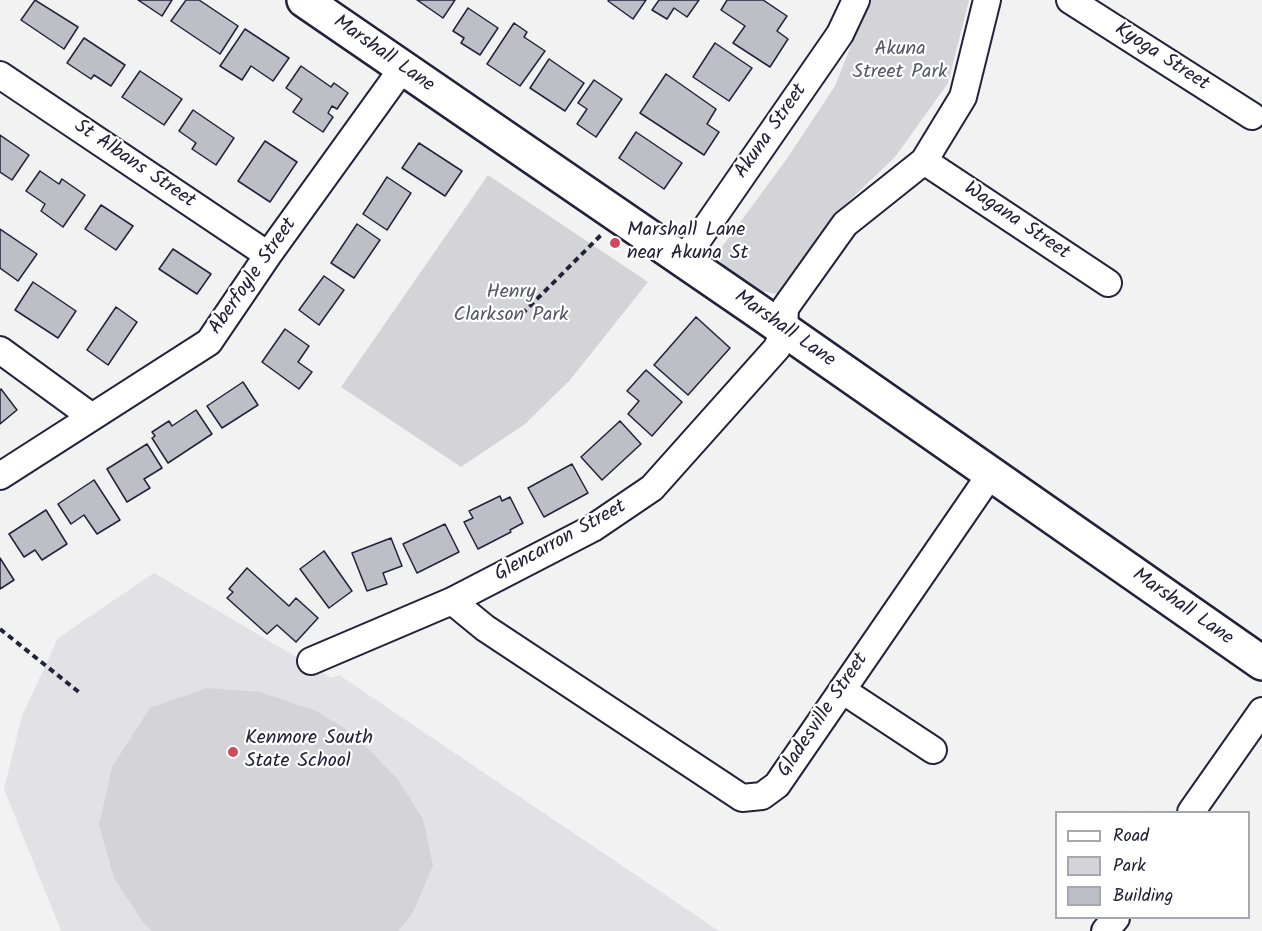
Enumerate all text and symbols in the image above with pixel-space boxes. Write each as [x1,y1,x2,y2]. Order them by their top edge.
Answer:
street label: Marshall Lane [328,11,438,99]
street label: Kyoga Street [1109,19,1213,97]
park label: Akuna Street Park [853,39,947,86]
street label: Akuna Street [731,80,813,184]
street label: St Albans Street [69,116,199,214]
street label: Wagana Street [958,178,1074,266]
street label: Aberfoyle Street [205,214,303,340]
place label: Marshall Lane near Akuna St [627,220,748,267]
marker: Marshall Lane near Akuna St [608,236,622,250]
park label: Henry Clarkson Park [454,282,568,329]
street label: Marshall Lane [729,286,839,374]
street label: Glencarron Street [491,496,631,588]
street label: Marshall Lane [1127,564,1237,652]
street label: Gladesville Street [774,649,874,783]
place label: Kenmore South State School [245,728,373,775]
marker: Kenmore South State School [226,745,240,759]
legend [1055,811,1250,919]
text: Road [1113,822,1149,851]
text: Park [1113,852,1146,881]
text: Building [1113,882,1173,911]

